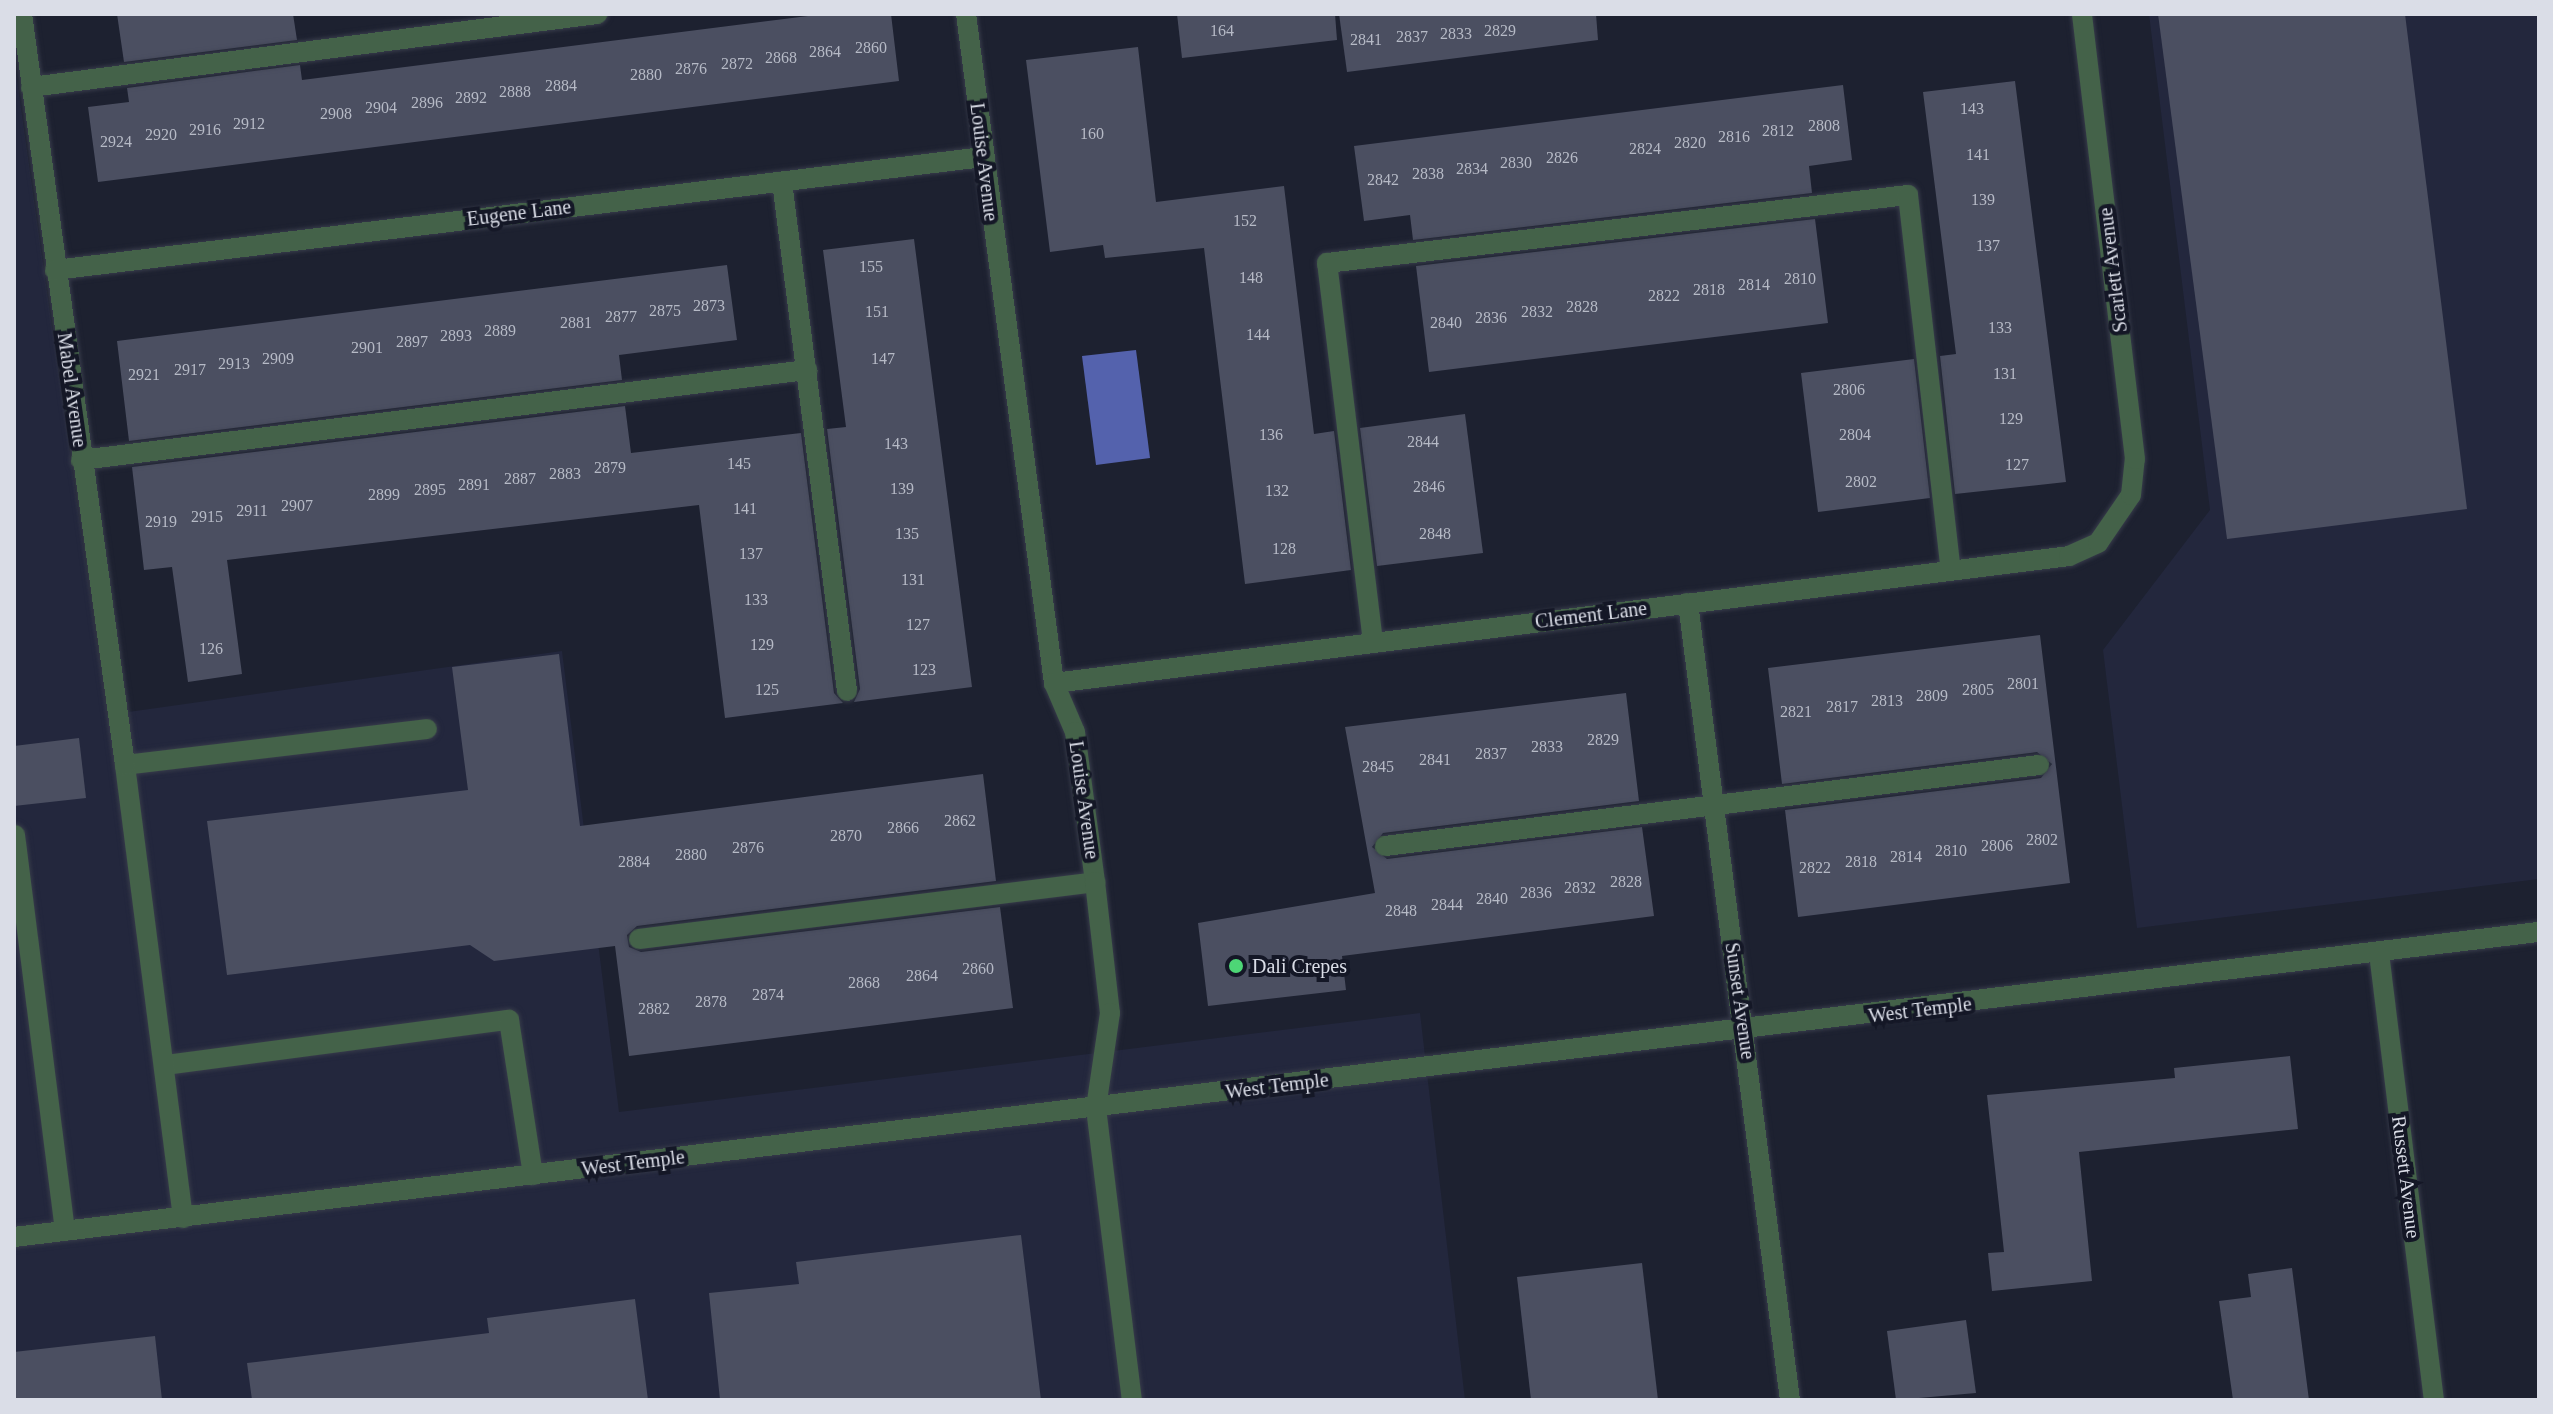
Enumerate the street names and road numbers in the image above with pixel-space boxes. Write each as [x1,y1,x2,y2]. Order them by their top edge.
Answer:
street label: Louise Avenue [965,101,1003,223]
street label: Eugene Lane [465,195,573,231]
street label: Scarlett Avenue [2093,206,2133,334]
street label: Mabel Avenue [52,330,92,450]
street label: Clement Lane [1534,596,1648,634]
street label: Louise Avenue [1064,739,1104,861]
street label: Sunset Avenue [1720,940,1760,1062]
street label: West Temple [1867,992,1973,1028]
street label: West Temple [1224,1068,1330,1104]
street label: Russett Avenue [2386,1114,2426,1240]
street label: West Temple [580,1145,686,1181]

